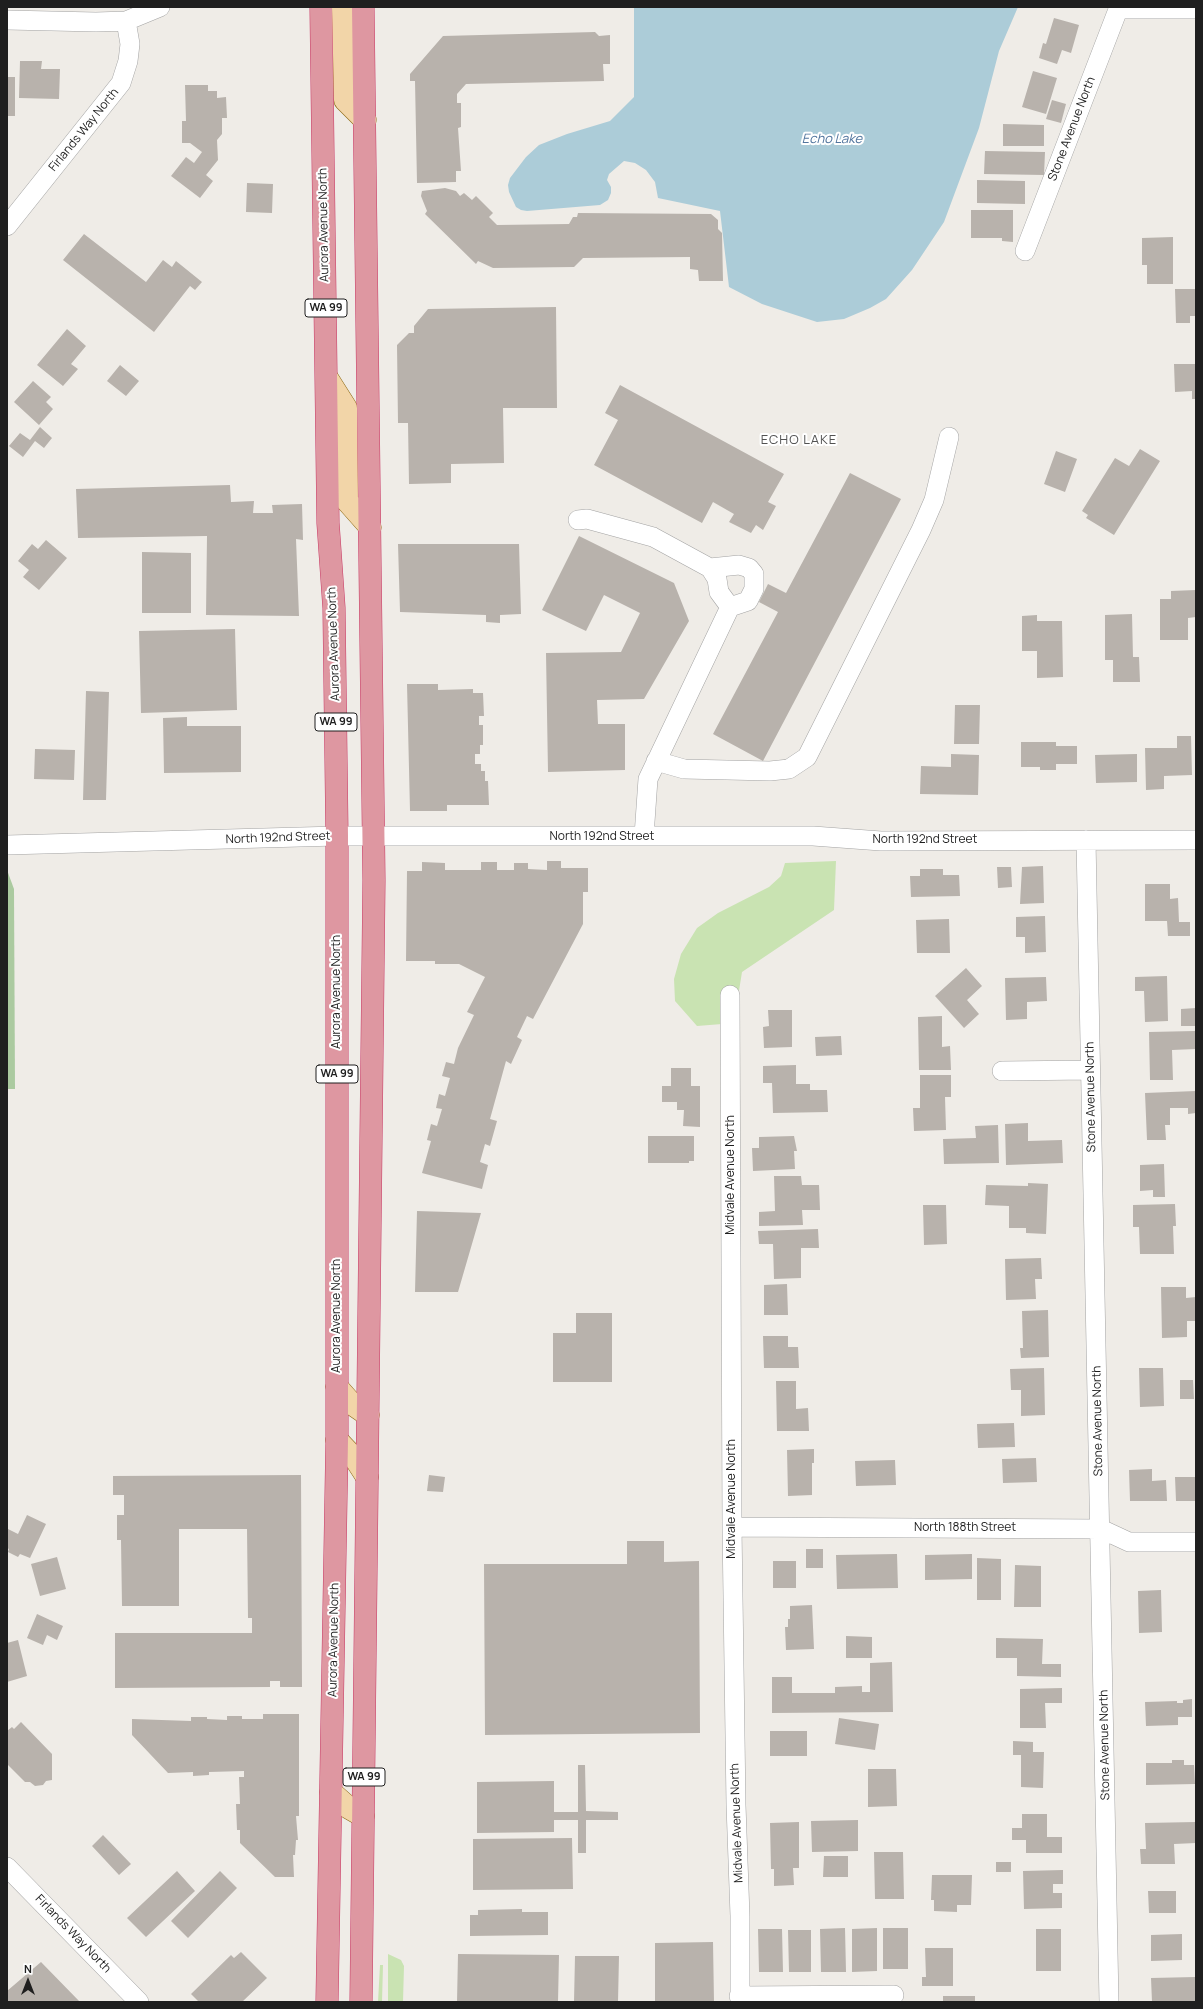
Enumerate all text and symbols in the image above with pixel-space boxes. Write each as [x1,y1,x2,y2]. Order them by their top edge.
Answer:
street label: Stone Avenue North [1045,75,1099,183]
street label: Firlands Way North [46,86,122,174]
water label: Echo Lake [802,131,862,147]
street label: Aurora Avenue North [316,168,332,282]
road number: WA 99 [305,299,347,317]
district label: ECHO LAKE [761,432,837,448]
street label: Aurora Avenue North [325,587,343,701]
road number: WA 99 [315,713,357,731]
street label: North 192nd Street [225,829,331,847]
street label: North 192nd Street [550,830,654,844]
street label: North 192nd Street [873,833,977,847]
street label: Aurora Avenue North [330,935,344,1049]
street label: Stone Avenue North [1083,1042,1099,1152]
road number: WA 99 [316,1065,358,1083]
street label: Midvale Avenue North [724,1115,738,1235]
street label: Aurora Avenue North [330,1259,344,1373]
street label: Stone Avenue North [1090,1366,1106,1476]
street label: Midvale Avenue North [725,1439,739,1559]
street label: North 188th Street [914,1521,1016,1535]
street label: Aurora Avenue North [326,1583,342,1697]
street label: Stone Avenue North [1097,1690,1113,1800]
street label: Midvale Avenue North [728,1763,746,1883]
road number: WA 99 [343,1768,385,1786]
street label: Firlands Way North [32,1892,114,1976]
north arrow [8,1961,48,2001]
text: N [24,1961,32,1976]

